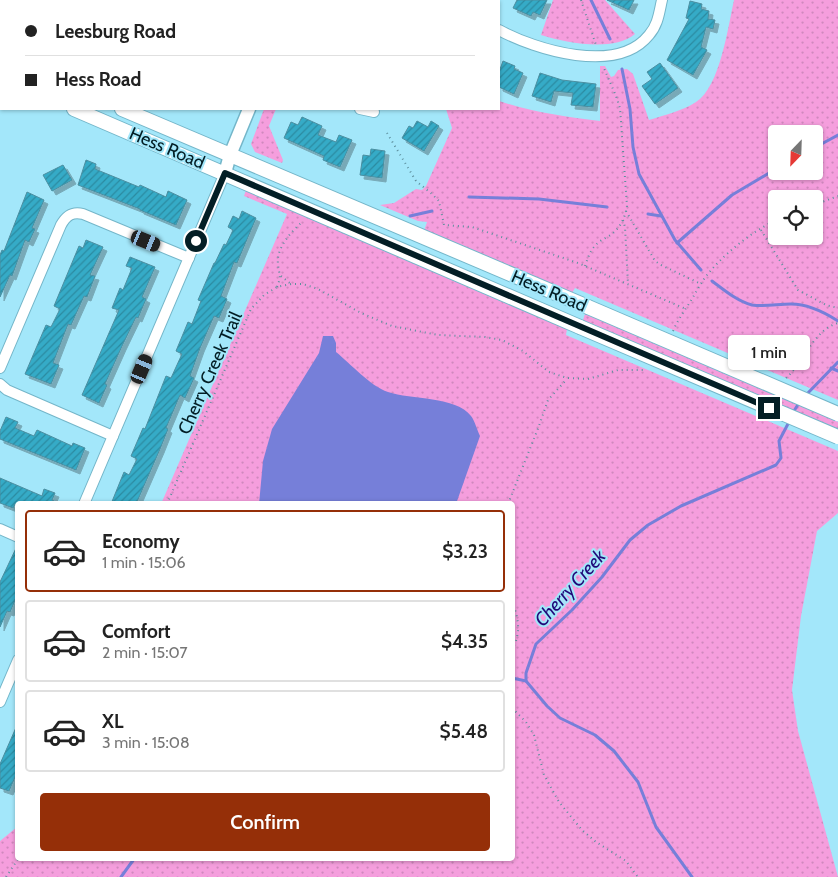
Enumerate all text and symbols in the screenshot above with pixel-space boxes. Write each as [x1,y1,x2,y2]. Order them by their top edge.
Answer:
text: Leesburg Road [55,20,176,43]
text: Hess Road [55,68,141,91]
street label: Hess Road [126,122,208,174]
north arrow [768,125,822,180]
map controls [768,125,823,245]
button: locate [768,190,823,245]
car [129,228,162,254]
route start [185,230,207,252]
street label: Hess Road [508,265,590,317]
street label: Cherry Creek Trail [173,308,247,438]
callout: 1 min [728,336,810,370]
text: 1 min [751,343,787,362]
car [129,352,154,386]
route end [758,397,780,419]
icon: car [42,529,87,574]
text: Economy [102,530,180,553]
text: $3.23 [442,540,488,563]
water label: Cherry Creek [530,544,611,631]
text: 1 min · 15:06 [102,553,186,572]
icon: car [42,619,87,664]
text: Comfort [102,620,171,643]
text: $4.35 [441,630,488,653]
text: 2 min · 15:07 [102,643,188,662]
icon: car [42,709,87,754]
text: XL [102,710,123,733]
text: $5.48 [440,720,488,743]
text: 3 min · 15:08 [102,733,190,752]
button: Confirm [40,793,490,851]

